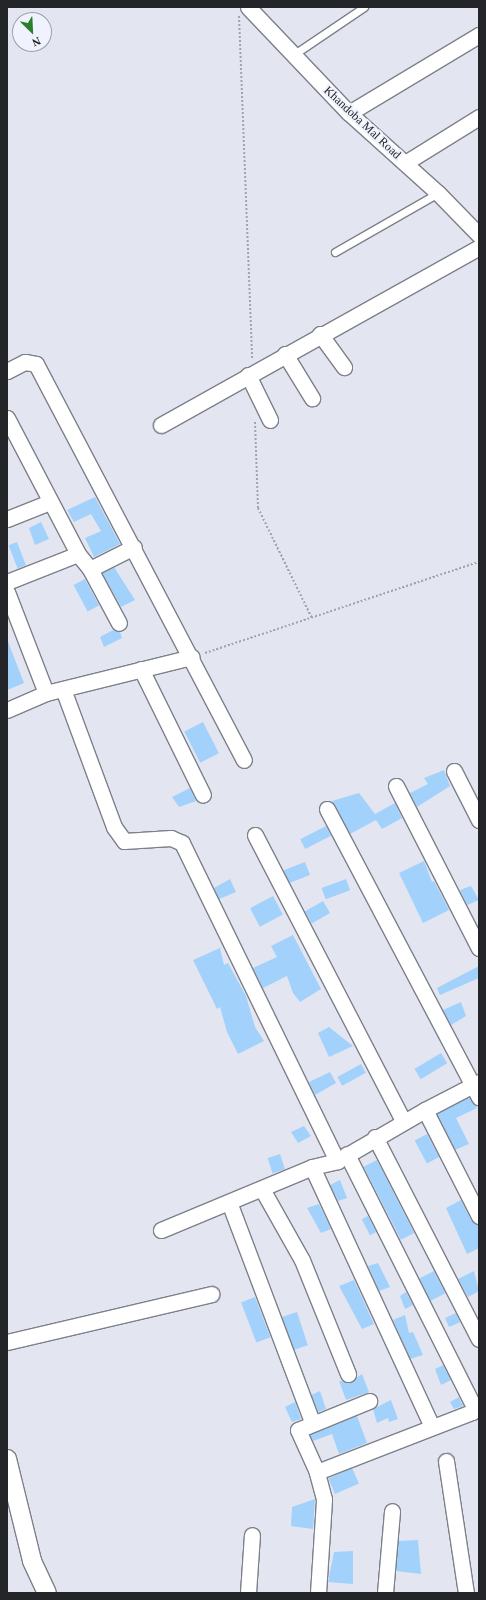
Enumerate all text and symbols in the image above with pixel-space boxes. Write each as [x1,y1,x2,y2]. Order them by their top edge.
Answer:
north arrow [12,12,52,52]
text: N [30,35,43,49]
street label: Khandoba Mal Road [321,84,403,162]

